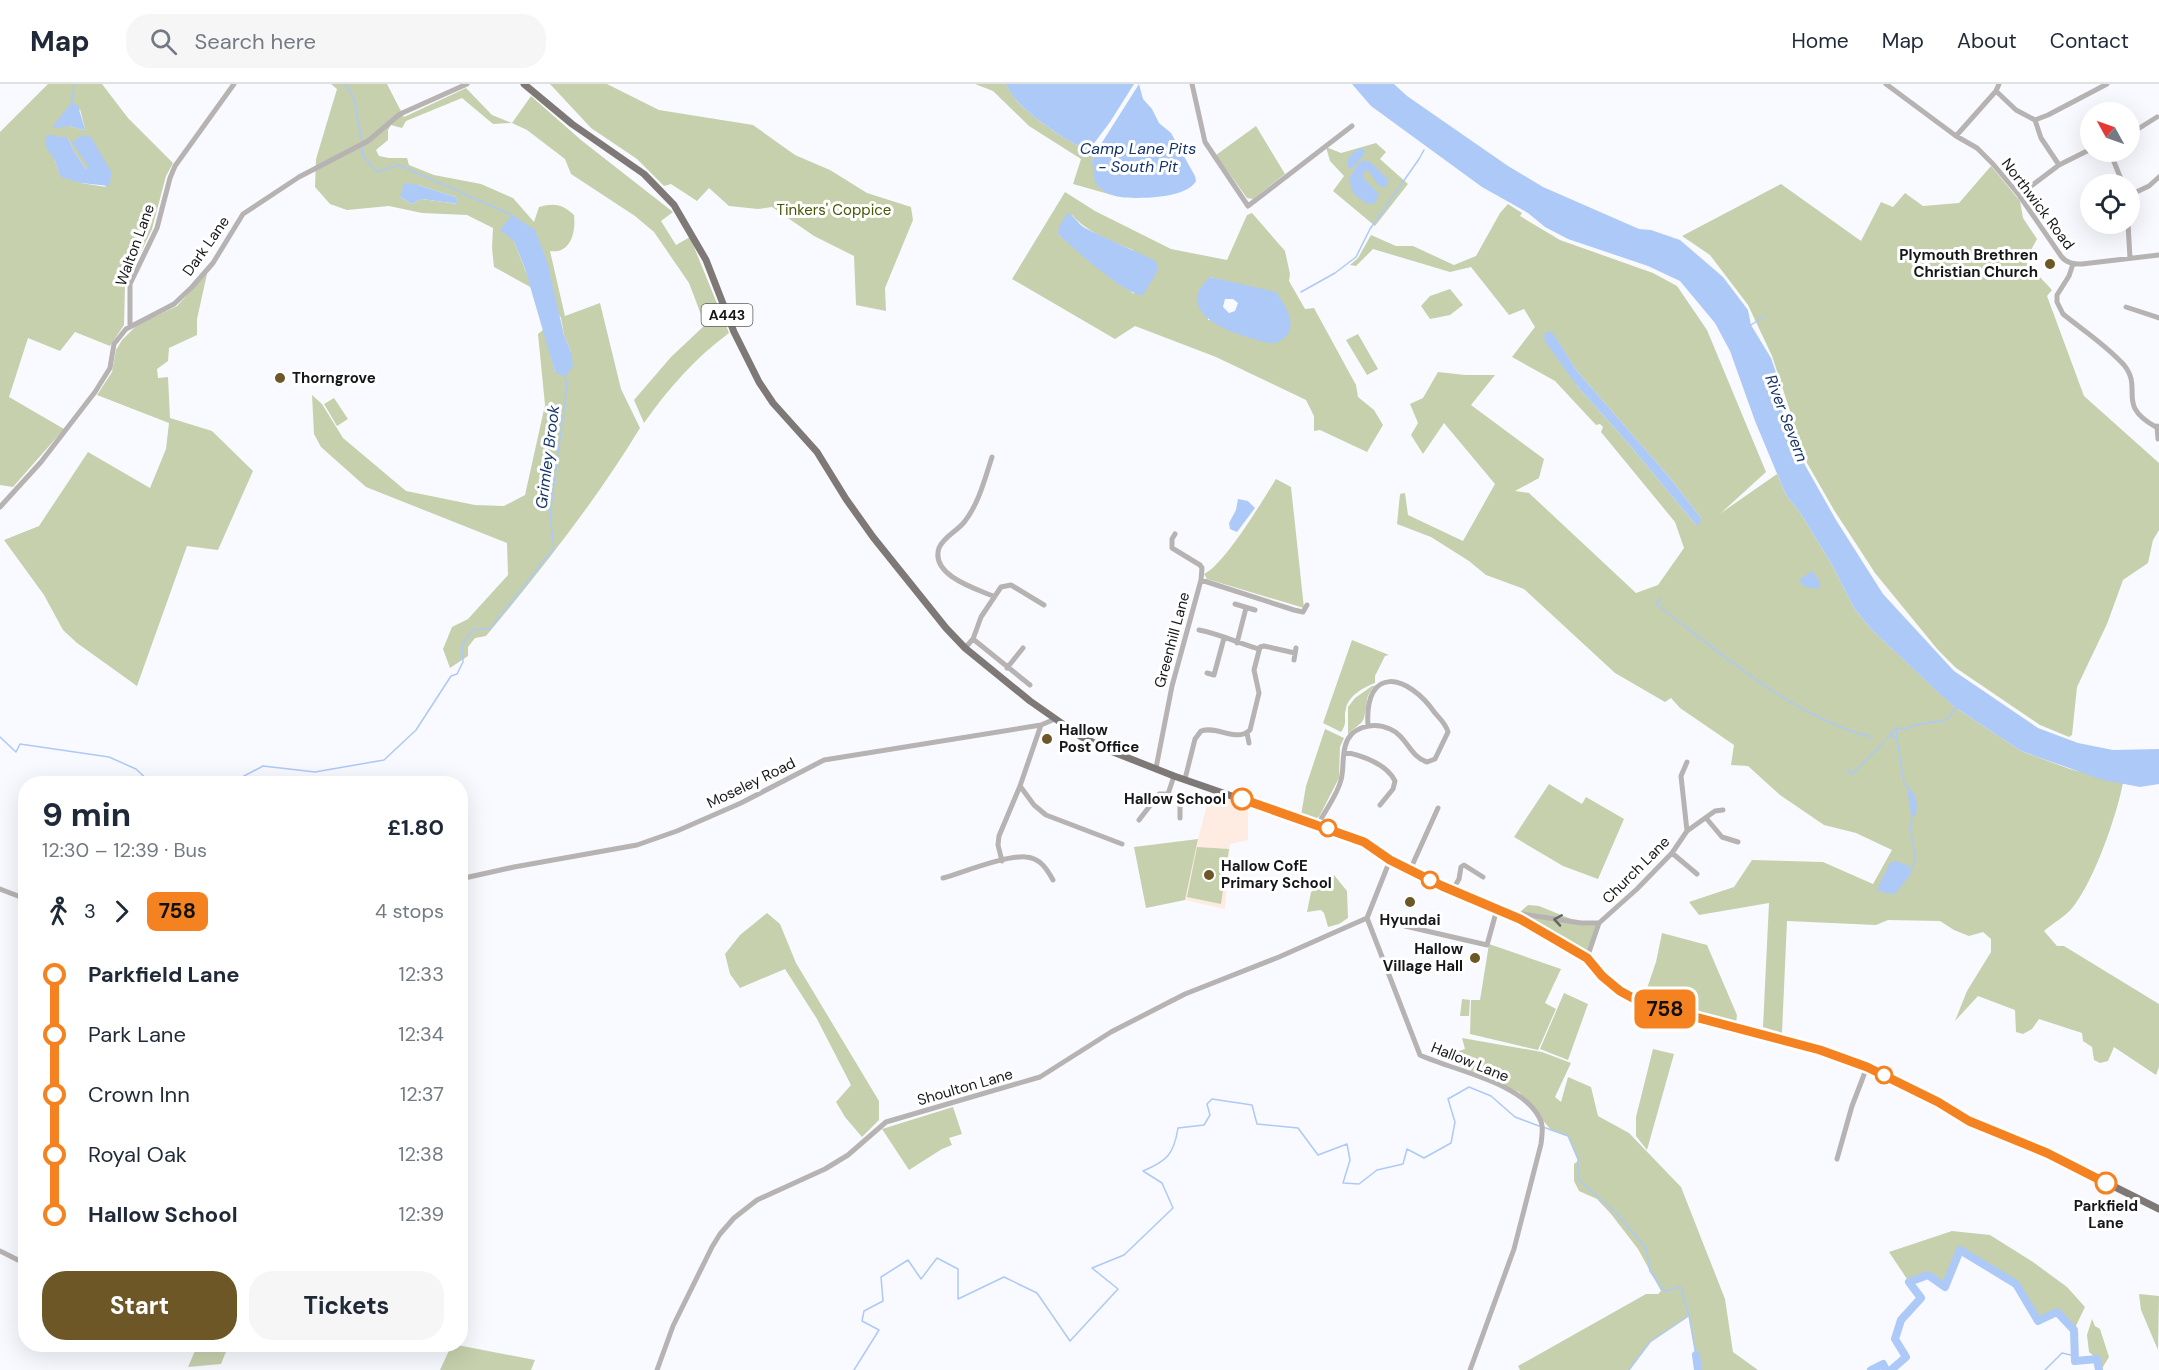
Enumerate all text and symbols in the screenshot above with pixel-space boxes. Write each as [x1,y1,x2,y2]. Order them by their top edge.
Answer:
search box [126,14,546,68]
text: Map [30,23,90,60]
icon: search [147,25,180,58]
text: Search here [195,27,316,56]
text: Home [1791,27,1849,55]
text: Map [1882,27,1924,55]
text: About [1957,27,2017,55]
text: Contact [2050,27,2129,55]
north arrow [2080,102,2140,162]
map controls [2080,102,2140,234]
water label: Camp Lane Pits - South Pit [1080,138,1196,177]
street label: Northwick Road [1997,154,2079,254]
button: locate [2080,174,2140,234]
park label: Tinkers' Coppice [777,200,891,220]
street label: Walton Lane [111,201,159,289]
street label: Dark Lane [178,212,234,280]
place label: Plymouth Brethren Christian Church [1899,245,2038,282]
marker: Plymouth Brethren Christian Church [2043,257,2057,271]
road number: A443 [702,304,752,326]
place label: Thorngrove [292,368,376,388]
marker: Thorngrove [273,371,287,385]
water label: River Severn [1760,371,1813,465]
water label: Grimley Brook [531,403,564,510]
street label: Greenhill Lane [1150,590,1194,690]
place label: Hallow Post Office [1059,720,1139,757]
marker: Hallow Post Office [1040,732,1054,746]
street label: Moseley Road [703,753,799,813]
marker: Hallow School [1231,788,1253,810]
place label: Hallow School [1124,789,1226,809]
text: 9 min [42,793,131,836]
text: £1.80 [387,813,444,842]
unlabelled marker [1319,819,1337,837]
street label: Church Lane [1598,832,1674,908]
text: 12:30 – 12:39 · Bus [42,837,207,863]
place label: Hallow CofE Primary School [1221,856,1332,893]
marker: Hallow CofE Primary School [1202,868,1216,882]
unlabelled marker [1421,871,1439,889]
icon: walk [42,895,75,928]
icon: forward [105,895,138,928]
marker: Hyundai [1403,895,1417,909]
text: 758 [159,897,196,925]
text: 3 [84,898,96,924]
text: 4 stops [375,898,444,924]
place label: Hyundai [1380,910,1441,930]
one-way arrow [1553,914,1563,926]
place label: Hallow Village Hall [1383,939,1464,976]
marker: Hallow Village Hall [1468,951,1482,965]
text: Parkfield Lane [88,960,240,989]
text: 12:33 [399,961,444,987]
line badge: 758 [1630,990,1700,1028]
text: 758 [1646,995,1684,1023]
text: Park Lane [88,1020,186,1049]
text: 12:34 [398,1021,444,1047]
street label: Hallow Lane [1428,1037,1512,1087]
street label: Shoulton Lane [915,1064,1015,1110]
unlabelled marker [1875,1066,1893,1084]
text: Crown Inn [88,1080,190,1109]
text: 12:37 [400,1081,444,1107]
text: Royal Oak [88,1140,187,1169]
text: 12:38 [398,1141,444,1167]
marker: Parkfield Lane [2095,1172,2117,1194]
place label: Parkfield Lane [2074,1196,2138,1233]
text: Hallow School [88,1200,238,1229]
text: 12:39 [398,1201,444,1227]
button: Start [42,1271,237,1340]
button: Tickets [249,1271,444,1340]

